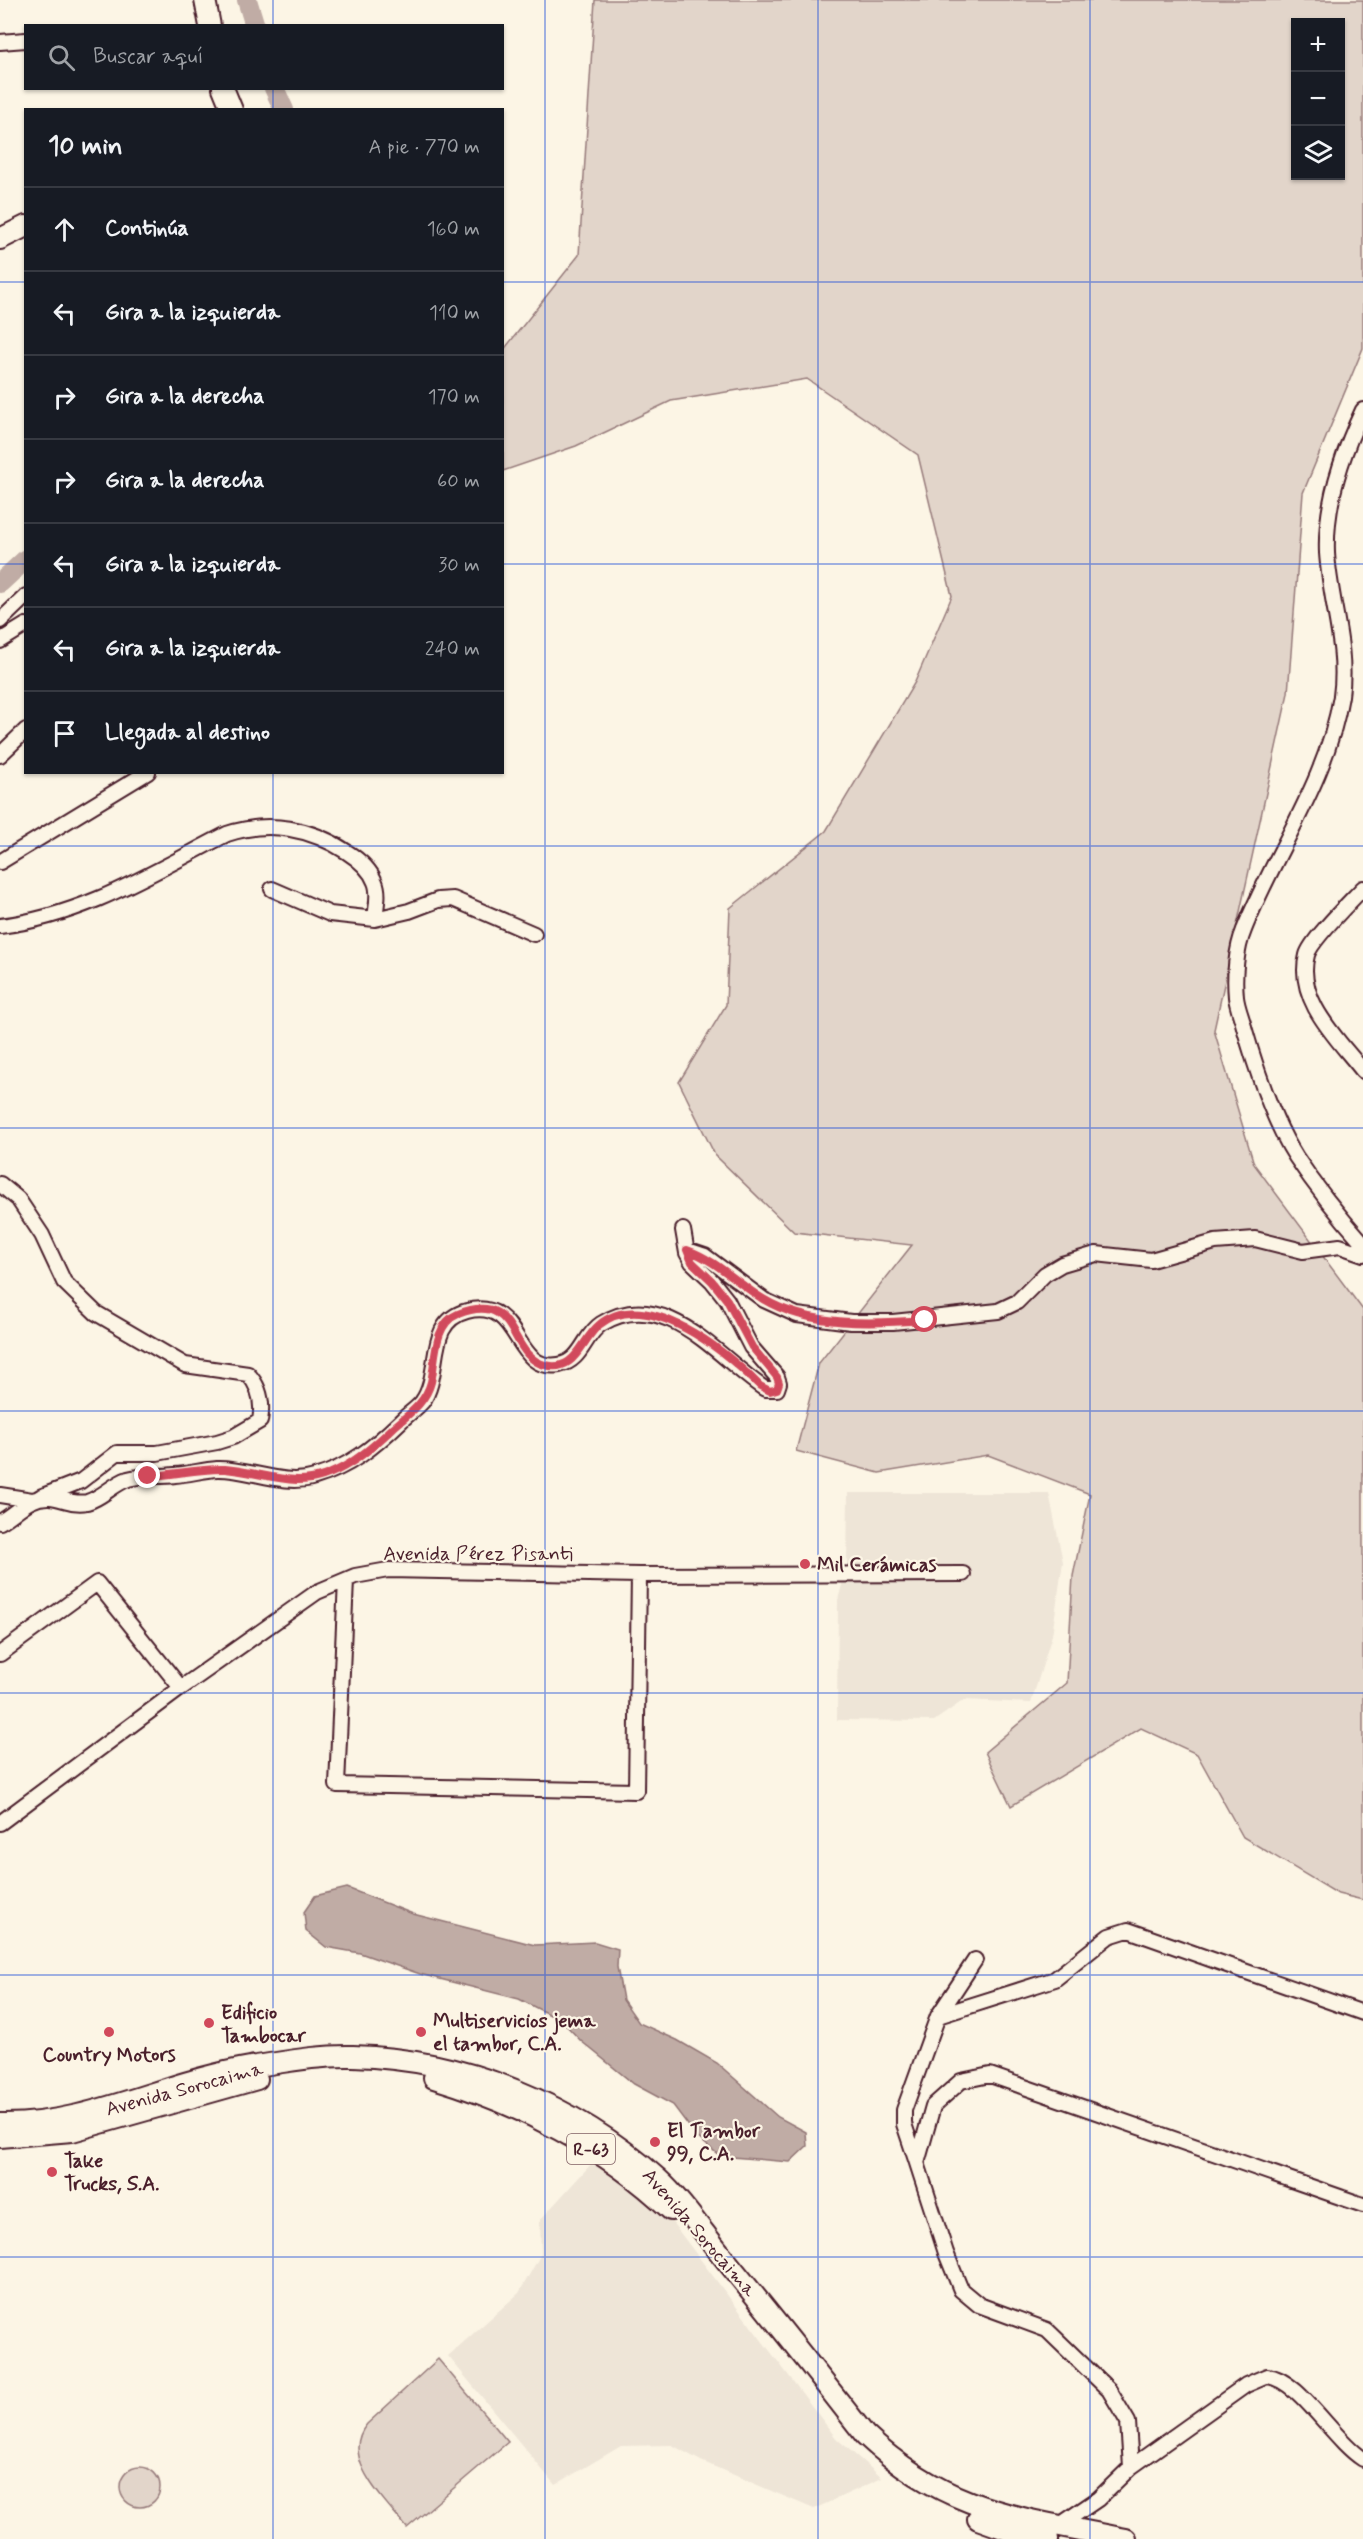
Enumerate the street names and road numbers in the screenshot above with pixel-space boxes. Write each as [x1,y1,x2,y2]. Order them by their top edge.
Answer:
street label: Avenida Pérez Pisanti [383,1541,573,1568]
street label: Avenida Sorocaima [103,2055,267,2123]
road number: R-63 [567,2134,615,2164]
street label: Avenida Sorocaima [636,2163,763,2304]

